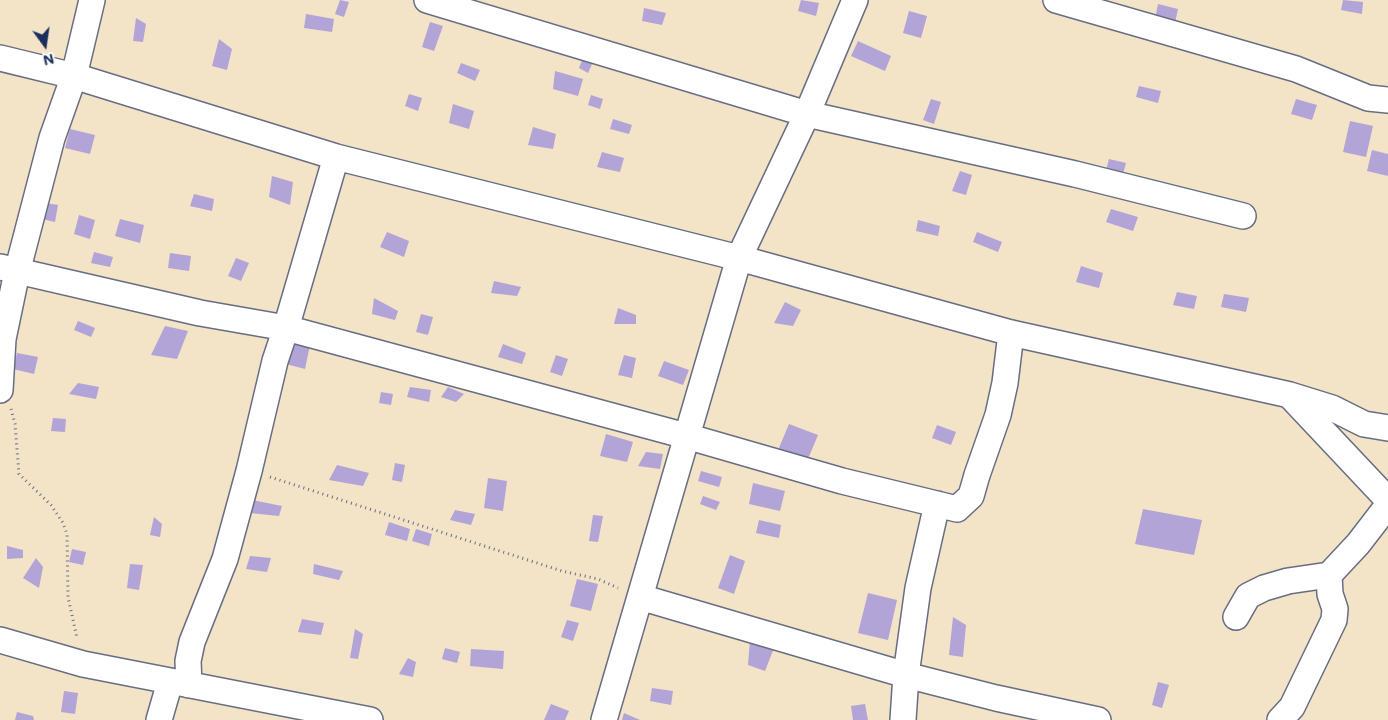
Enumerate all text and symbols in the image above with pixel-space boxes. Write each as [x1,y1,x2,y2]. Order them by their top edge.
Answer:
north arrow [20,20,70,70]
text: N [41,50,56,71]

